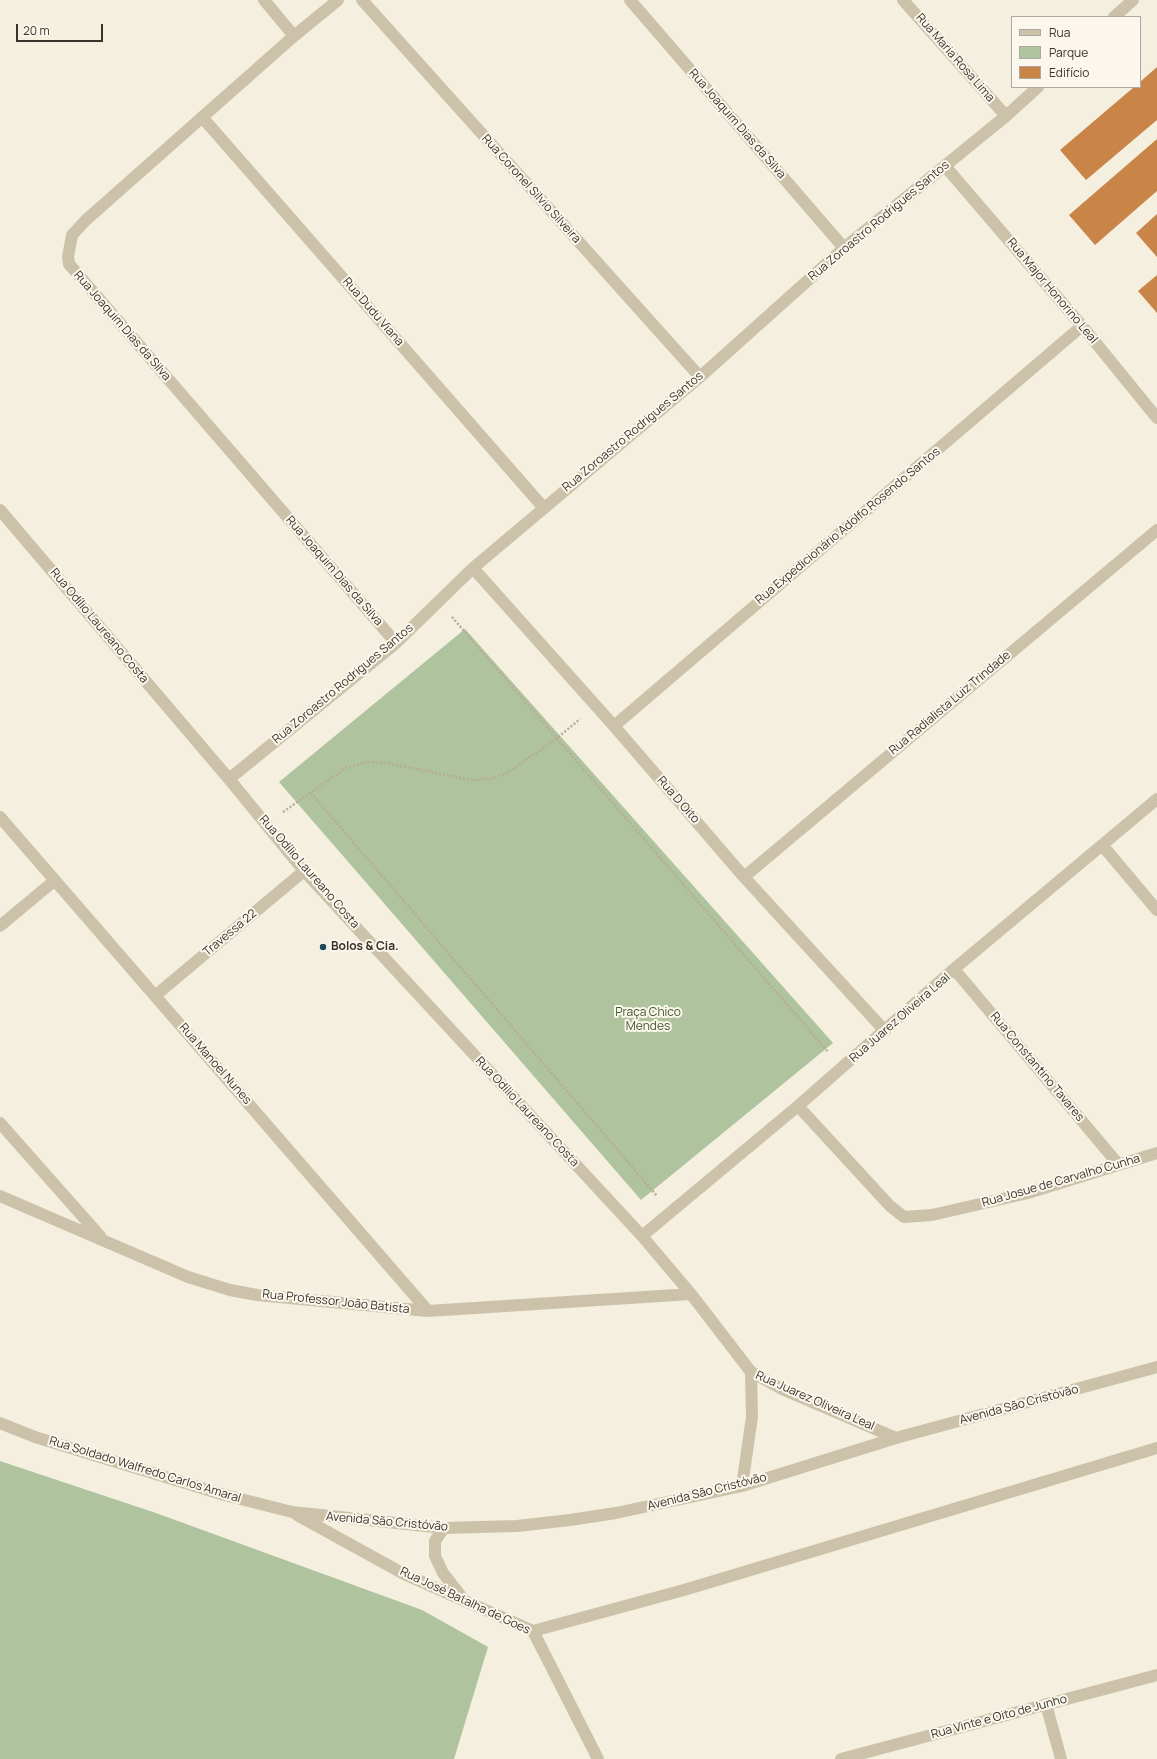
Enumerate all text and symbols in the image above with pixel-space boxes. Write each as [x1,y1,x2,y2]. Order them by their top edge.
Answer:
street label: Rua Maria Rosa Lima [913,11,997,105]
scale bar [18,16,105,42]
legend [1011,16,1141,88]
text: 20 m [23,22,50,39]
text: Rua [1049,24,1070,41]
text: Parque [1049,44,1088,61]
text: Edifício [1049,64,1089,81]
street label: Rua Joaquim Dias da Silva [685,66,789,182]
street label: Rua Coronel Silvio Silveira [479,132,583,246]
street label: Rua Zoroastro Rodrigues Santos [806,158,952,284]
street label: Rua Major Honorino Leal [1004,235,1100,347]
street label: Rua Joaquim Dias da Silva [70,268,174,384]
street label: Rua Dudu Viana [339,275,407,349]
street label: Rua Zoroastro Rodrigues Santos [560,369,706,495]
street label: Rua Expedicionário Adolfo Rosendo Santos [753,445,943,607]
street label: Rua Joaquim Dias da Silva [282,513,386,629]
street label: Rua Odílio Laureano Costa [47,566,151,686]
street label: Rua Zoroastro Rodrigues Santos [270,621,416,747]
street label: Rua Radialista Luiz Trindade [886,648,1014,758]
street label: Rua D Oito [654,774,702,826]
street label: Rua Odílio Laureano Costa [256,813,362,931]
street label: Travessa 22 [200,907,260,959]
place label: Bolos & Cia. [331,940,399,954]
marker: Bolos & Cia. [318,942,328,952]
street label: Rua Juarez Oliveira Leal [847,970,953,1066]
park label: Praça Chico Mendes [615,1006,681,1034]
street label: Rua Constantino Tavares [987,1009,1087,1125]
street label: Rua Manoel Nunes [176,1021,254,1107]
street label: Rua Odílio Laureano Costa [472,1054,582,1170]
street label: Rua Josue de Carvalho Cunha [980,1152,1142,1210]
street label: Rua Professor João Batista [262,1287,410,1317]
street label: Rua Juarez Oliveira Leal [753,1368,877,1434]
street label: Avenida São Cristóvão [958,1382,1080,1428]
street label: Rua Soldado Walfredo Carlos Amaral [47,1434,243,1506]
street label: Avenida São Cristóvão [646,1470,768,1514]
street label: Avenida São Cristóvão [325,1509,449,1535]
street label: Rua José Batalha de Goes [398,1564,532,1638]
street label: Rua Vinte e Oito de Junho [929,1692,1069,1742]

